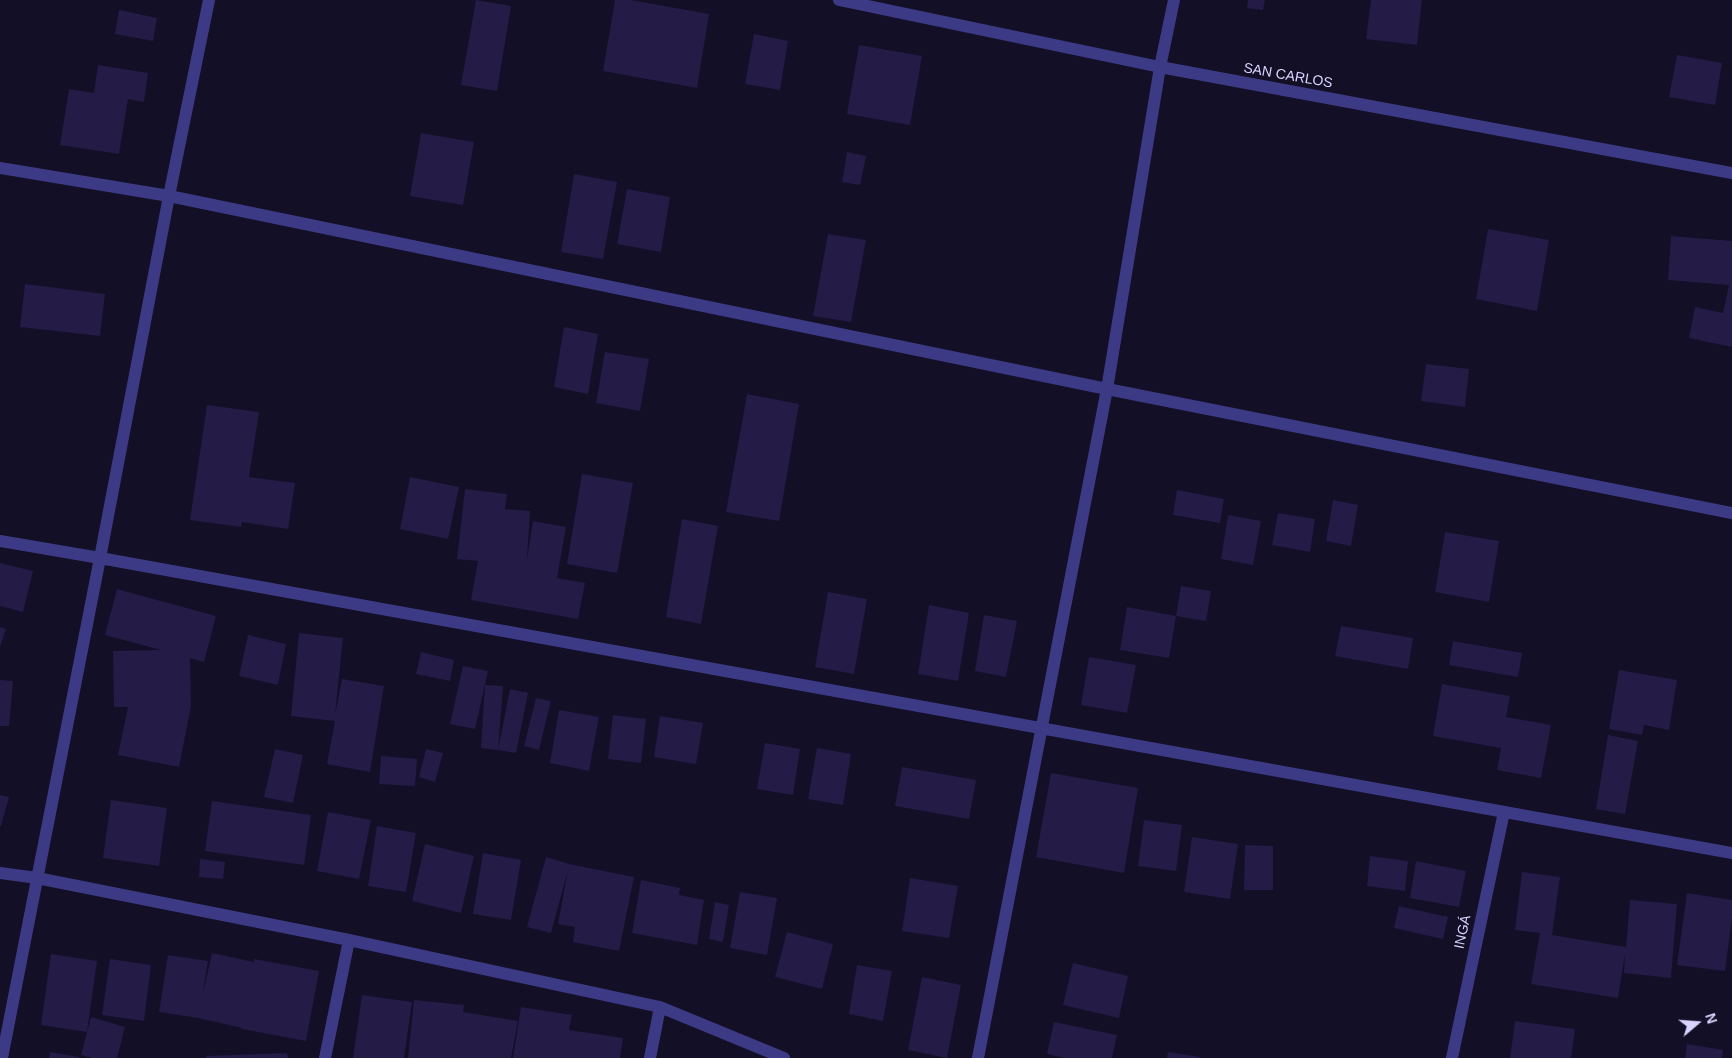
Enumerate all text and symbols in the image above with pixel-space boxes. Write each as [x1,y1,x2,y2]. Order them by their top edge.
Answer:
street label: SAN CARLOS [1242,60,1334,92]
street label: INGÁ [1451,914,1475,950]
north arrow [1672,998,1722,1048]
text: N [1702,1011,1720,1026]

